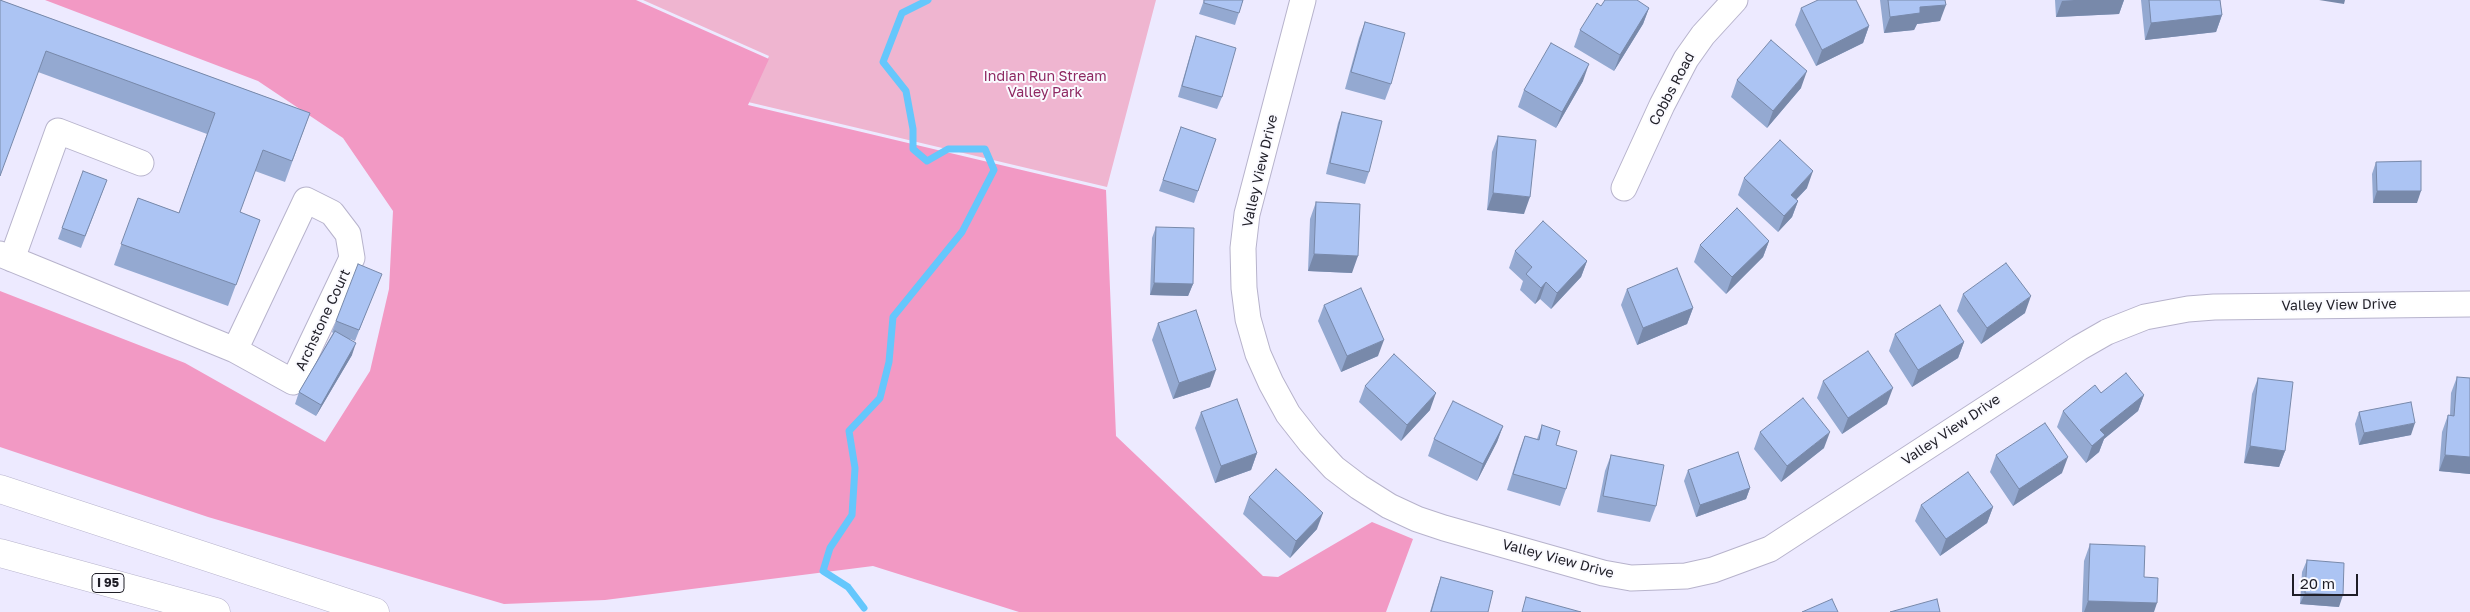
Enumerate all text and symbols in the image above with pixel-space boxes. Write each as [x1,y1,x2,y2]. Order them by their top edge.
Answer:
street label: Cobbs Road [1646,50,1698,128]
park label: Indian Run Stream Valley Park [983,69,1107,102]
street label: Valley View Drive [1239,113,1281,229]
street label: Archstone Court [292,266,354,374]
street label: Valley View Drive [2281,296,2397,314]
street label: Valley View Drive [1899,391,2003,469]
street label: Valley View Drive [1500,536,1616,582]
scale bar [2295,564,2361,596]
road number: I 95 [92,574,124,592]
text: 20 m [2300,574,2335,592]

